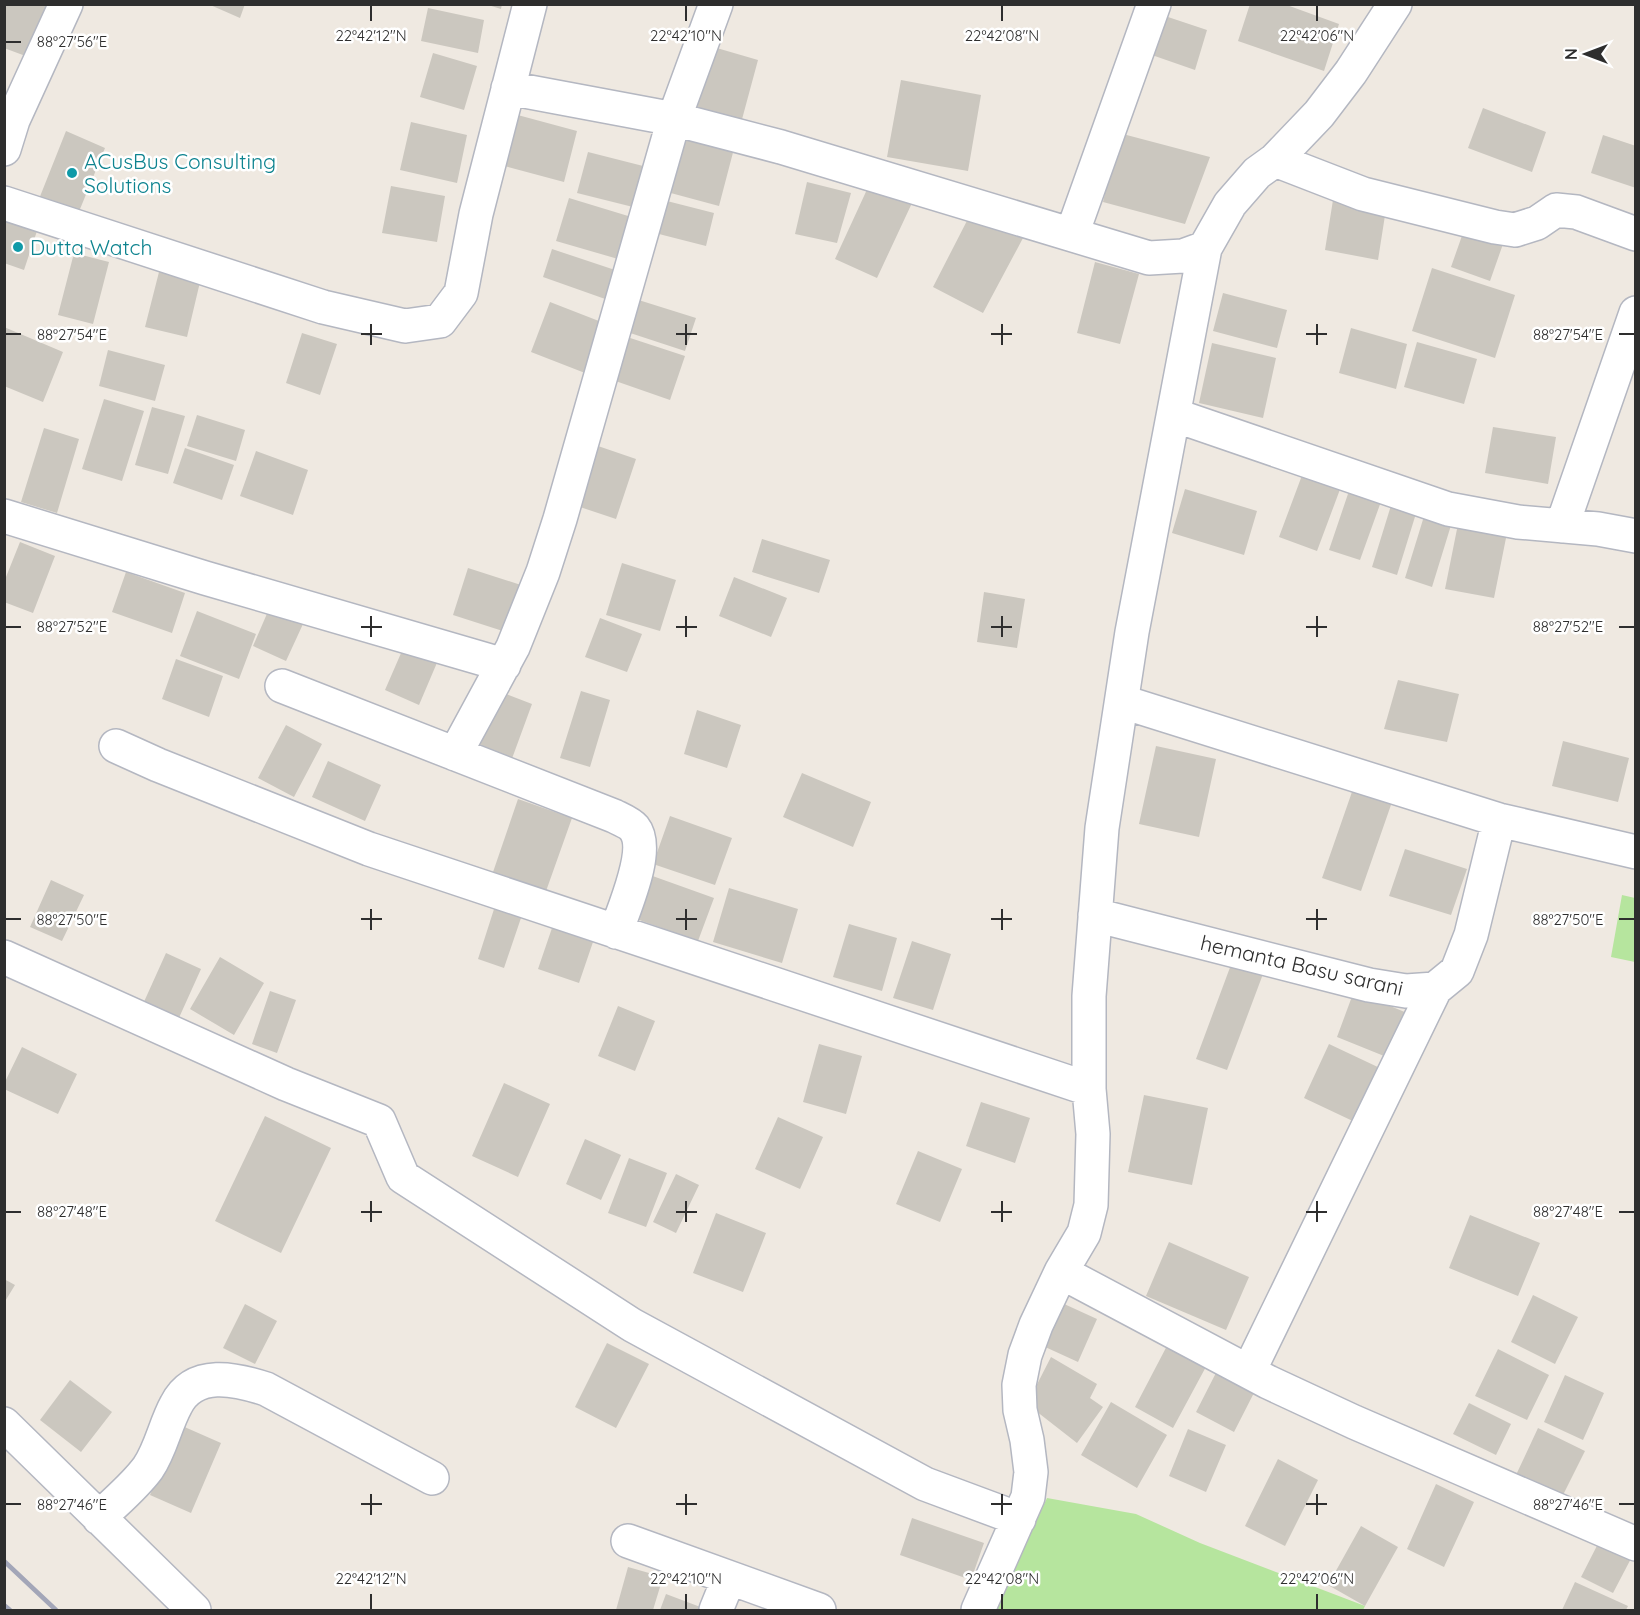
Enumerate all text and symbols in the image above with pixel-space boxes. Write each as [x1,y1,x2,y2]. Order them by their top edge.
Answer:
north arrow [1556,24,1616,84]
text: 22°42'12"N [335,26,407,45]
text: 22°42'10"N [650,26,722,45]
text: 22°42'08"N [965,26,1039,45]
text: 22°42'06"N [1280,26,1354,45]
text: 88°27'56"E [37,32,107,51]
text: N [1561,48,1581,60]
place label: ACusBus Consulting Solutions [84,148,276,198]
marker: ACusBus Consulting Solutions [65,166,79,180]
place label: Dutta Watch [30,234,152,260]
marker: Dutta Watch [11,240,25,254]
text: 88°27'54"E [37,325,107,344]
text: 88°27'54"E [1533,325,1603,344]
text: 88°27'52"E [37,617,107,636]
text: 88°27'52"E [1533,617,1603,636]
text: 88°27'50"E [36,910,108,929]
text: 88°27'50"E [1532,910,1604,929]
street label: hemanta Basu sarani [1198,929,1406,1001]
text: 88°27'48"E [37,1202,107,1221]
text: 88°27'48"E [1533,1202,1603,1221]
text: 88°27'46"E [37,1495,107,1514]
text: 88°27'46"E [1533,1495,1603,1514]
text: 22°42'12"N [335,1569,407,1588]
text: 22°42'10"N [650,1569,722,1588]
text: 22°42'08"N [965,1569,1039,1588]
text: 22°42'06"N [1280,1569,1354,1588]

